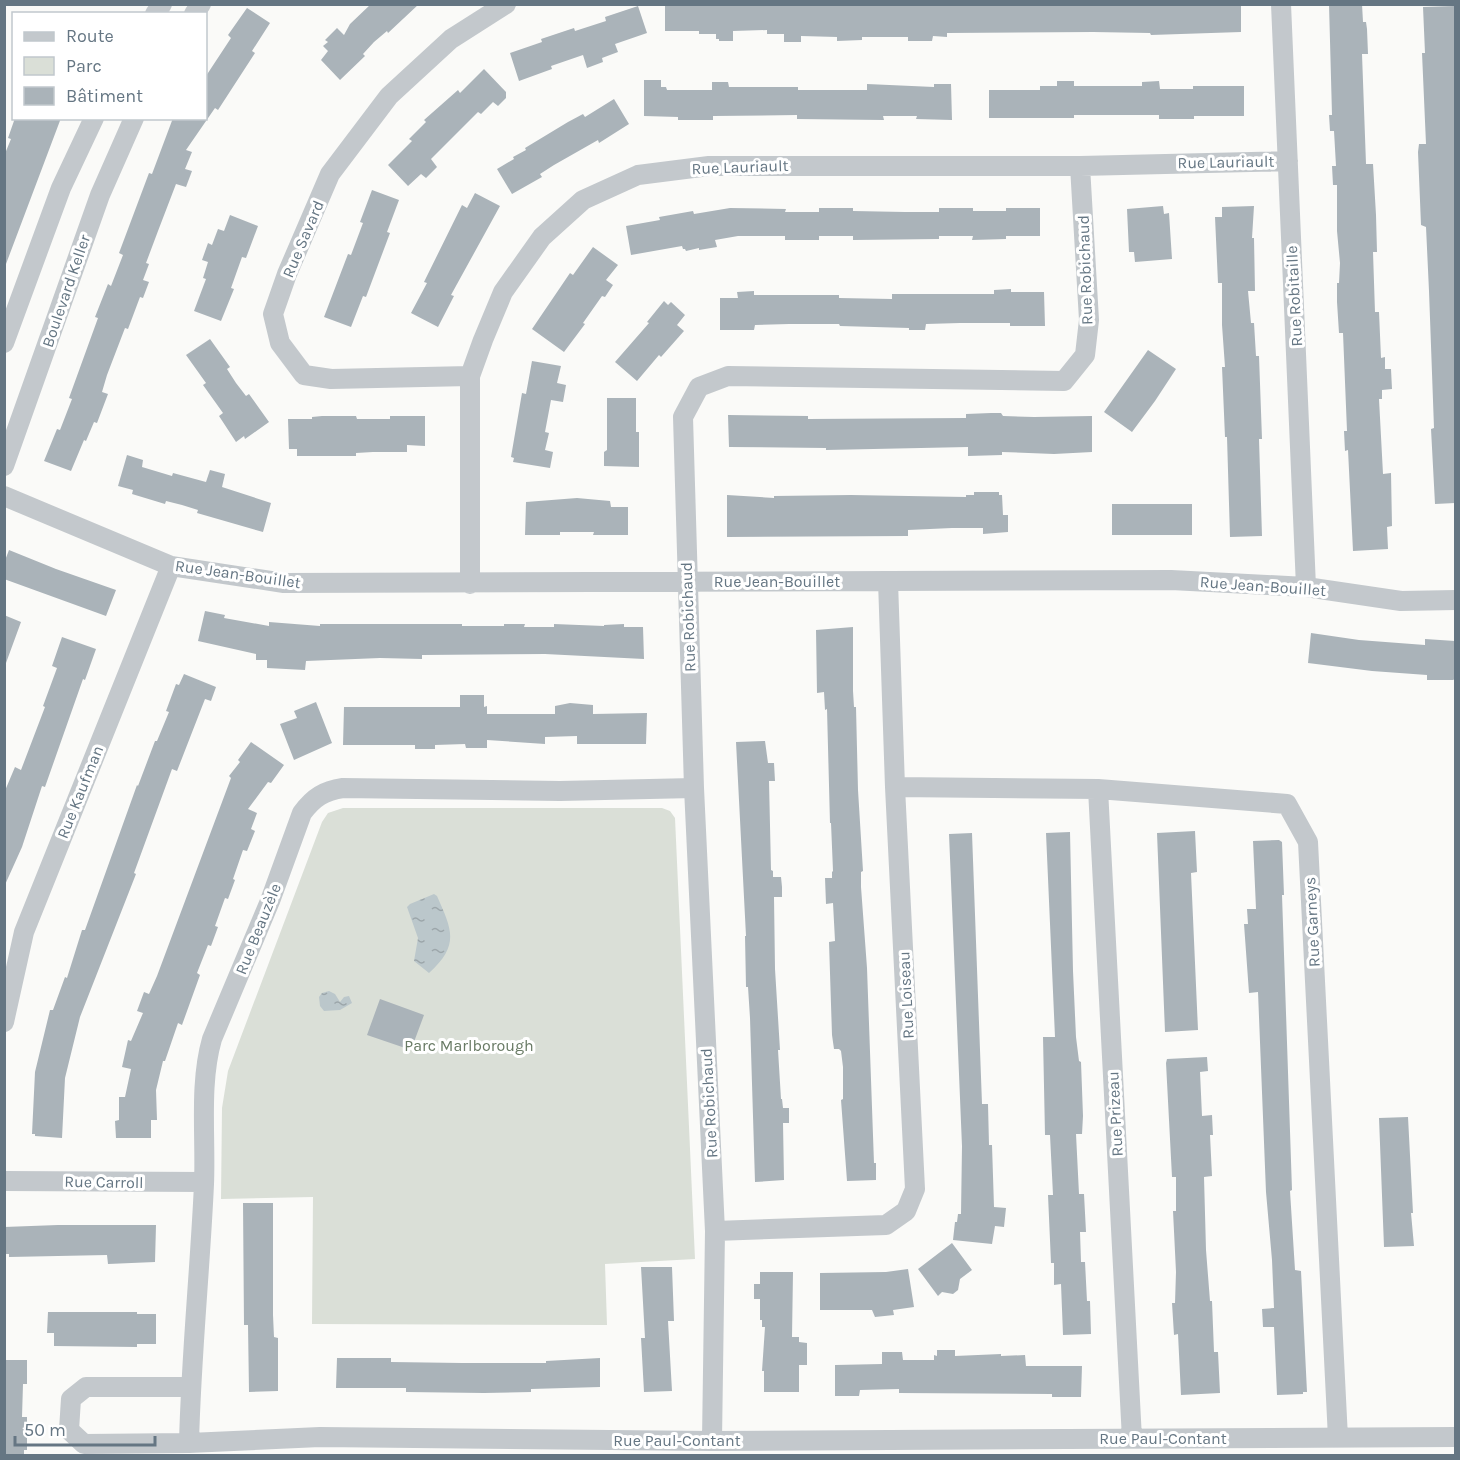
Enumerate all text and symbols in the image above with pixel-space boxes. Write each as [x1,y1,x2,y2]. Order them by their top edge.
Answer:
legend [12,12,207,120]
text: Route [66,25,114,47]
text: Parc [66,55,102,77]
text: Bâtiment [66,85,143,107]
street label: Rue Lauriault [1177,152,1275,172]
street label: Rue Lauriault [691,156,789,178]
street label: Rue Savard [278,197,328,281]
street label: Rue Robichaud [1074,215,1096,325]
street label: Boulevard Keller [38,232,94,350]
street label: Rue Robitaille [1282,245,1306,347]
street label: Rue Jean-Bouillet [174,556,302,592]
street label: Rue Robichaud [677,562,699,672]
street label: Rue Jean-Bouillet [714,572,840,591]
street label: Rue Jean-Bouillet [1199,572,1327,600]
street label: Rue Kaufman [53,743,107,841]
street label: Rue Garneys [1300,876,1324,968]
street label: Rue Beauzèle [231,881,285,977]
street label: Rue Loiseau [894,951,918,1039]
park label: Parc Marlborough [404,1036,534,1055]
street label: Rue Robichaud [697,1047,721,1159]
street label: Rue Prizeau [1103,1071,1127,1157]
street label: Rue Carroll [64,1172,144,1192]
scale bar [15,1409,154,1447]
text: 50 m [24,1419,66,1441]
street label: Rue Paul-Contant [1099,1429,1227,1448]
street label: Rue Paul-Contant [613,1431,741,1450]

